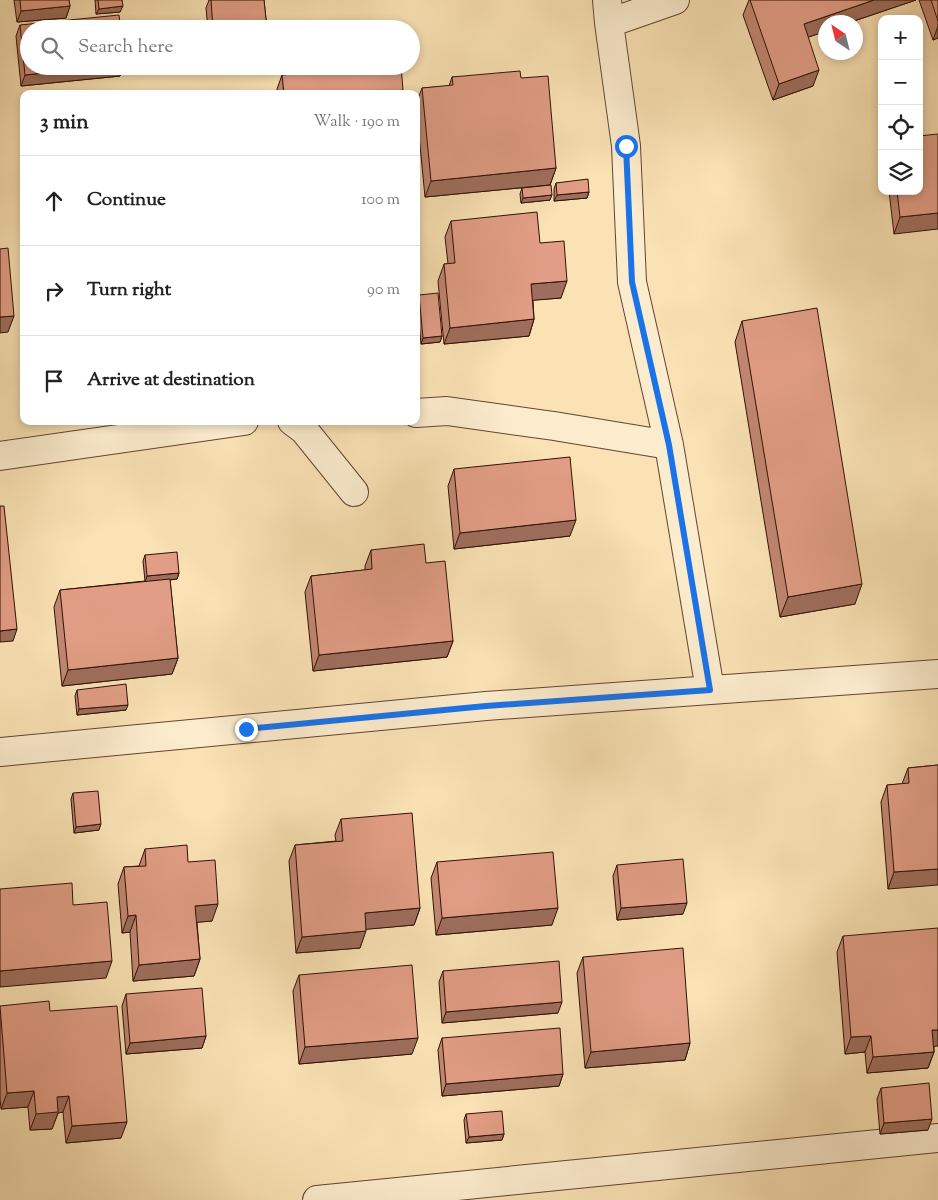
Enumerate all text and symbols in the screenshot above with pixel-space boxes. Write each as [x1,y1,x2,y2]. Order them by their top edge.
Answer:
north arrow [818,15,863,60]
map controls [878,15,923,195]
button: + [878,15,923,60]
search box [20,20,420,75]
icon: search [38,34,66,62]
text: Search here [78,34,173,61]
button: − [878,60,923,105]
button: locate [878,105,923,150]
text: 3 min [40,108,89,138]
text: Walk · 190 m [313,111,400,134]
route start [615,135,638,158]
button: layers [878,150,923,195]
icon: ahead [40,187,68,215]
text: Continue [87,187,166,214]
text: 100 m [361,189,400,212]
icon: right [40,277,68,305]
text: Turn right [87,277,171,304]
text: 90 m [367,279,400,302]
icon: arrive [40,367,68,395]
text: Arrive at destination [87,367,255,394]
route end [235,718,258,741]

